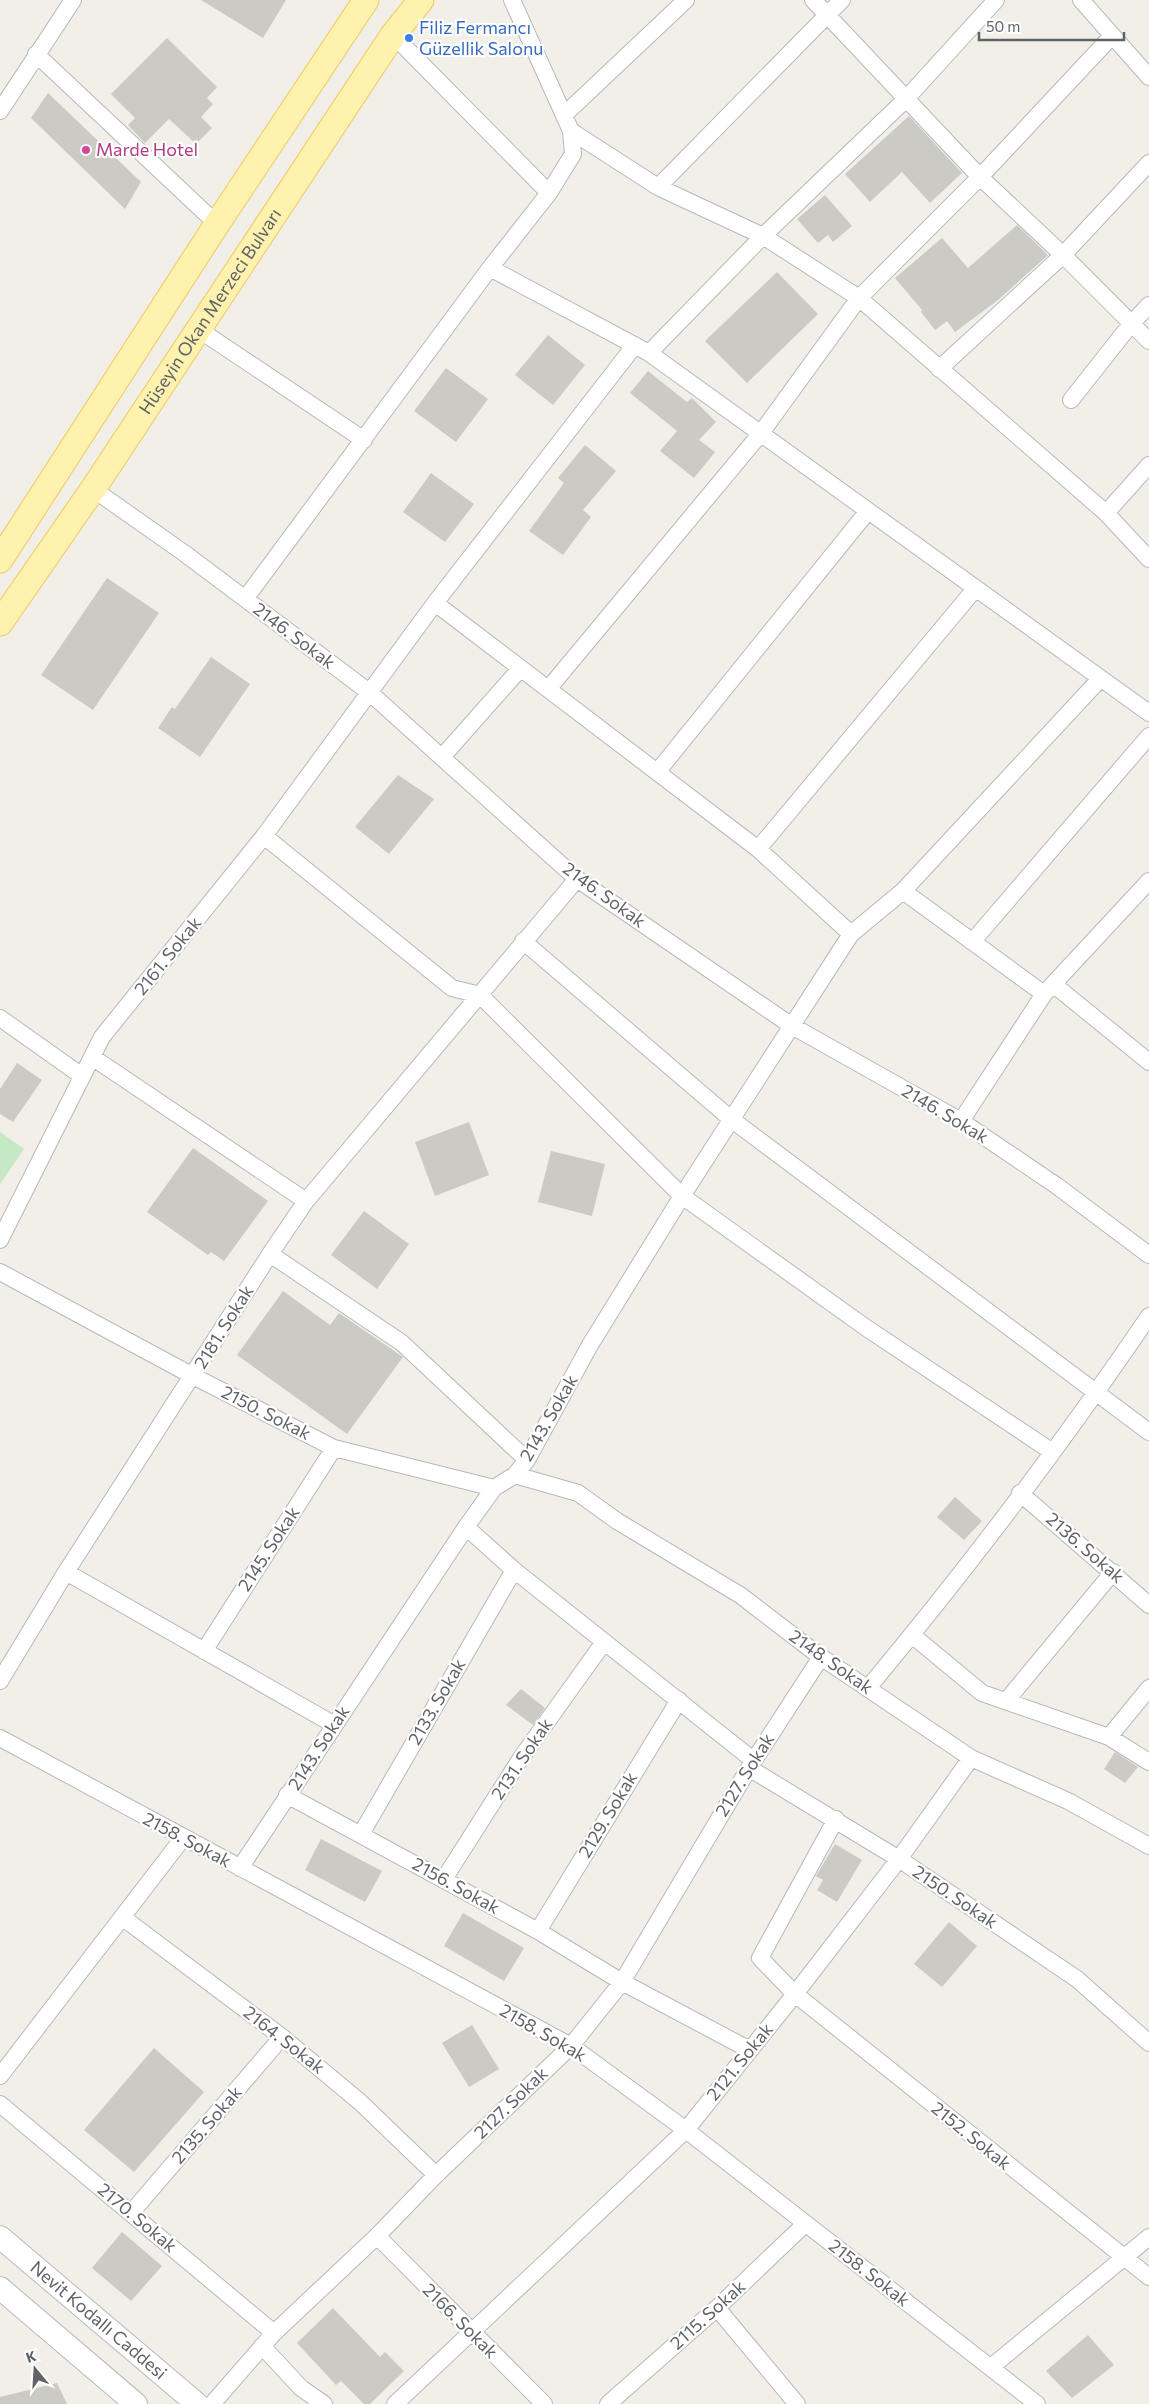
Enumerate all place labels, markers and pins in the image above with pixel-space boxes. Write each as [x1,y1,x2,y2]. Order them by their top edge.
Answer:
place label: Filiz Fermancı Güzellik Salonu [419,16,543,59]
marker: Filiz Fermancı Güzellik Salonu [403,32,415,44]
place label: Marde Hotel [96,138,198,160]
marker: Marde Hotel [80,144,92,156]

